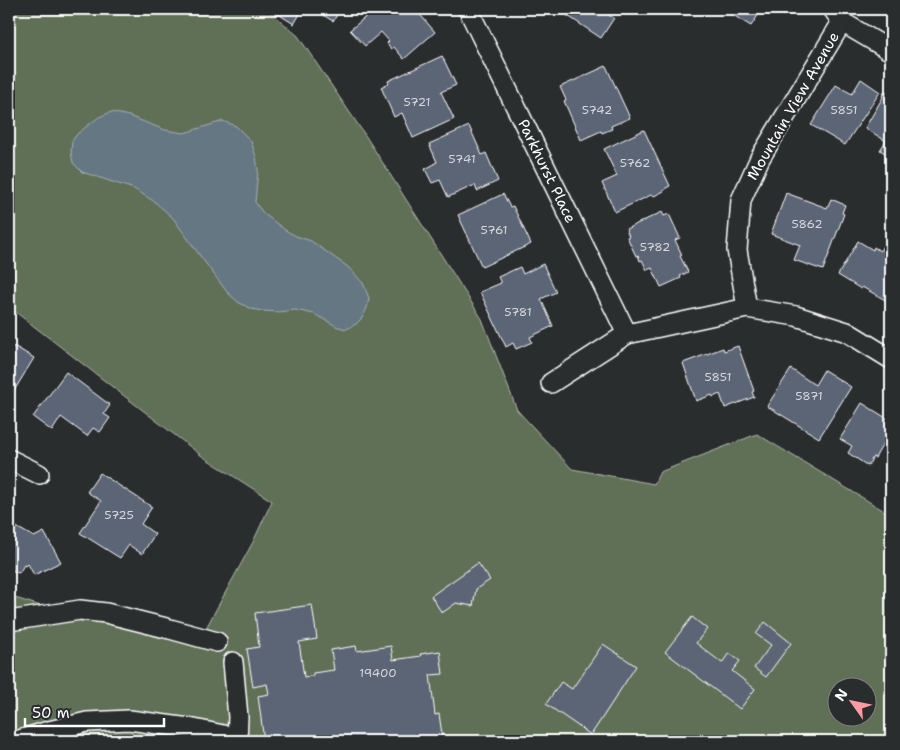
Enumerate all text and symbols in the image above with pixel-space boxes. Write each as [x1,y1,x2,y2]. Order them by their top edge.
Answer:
street label: Mountain View Avenue [742,28,844,184]
house number: 5721 [404,94,430,110]
house number: 5742 [582,102,612,118]
house number: 5851 [830,102,858,118]
street label: Parkhurst Place [513,116,581,226]
house number: 5741 [448,151,476,167]
house number: 5762 [620,155,650,171]
house number: 5862 [791,216,823,232]
house number: 5761 [480,222,508,238]
house number: 5782 [640,239,670,255]
house number: 5781 [504,304,532,320]
house number: 5851 [704,369,732,385]
house number: 5871 [795,388,823,404]
house number: 5725 [104,507,134,523]
house number: 19400 [359,665,397,681]
north arrow [828,678,878,728]
text: N [831,685,852,704]
scale bar [25,695,164,727]
text: 50 m [32,703,70,723]

